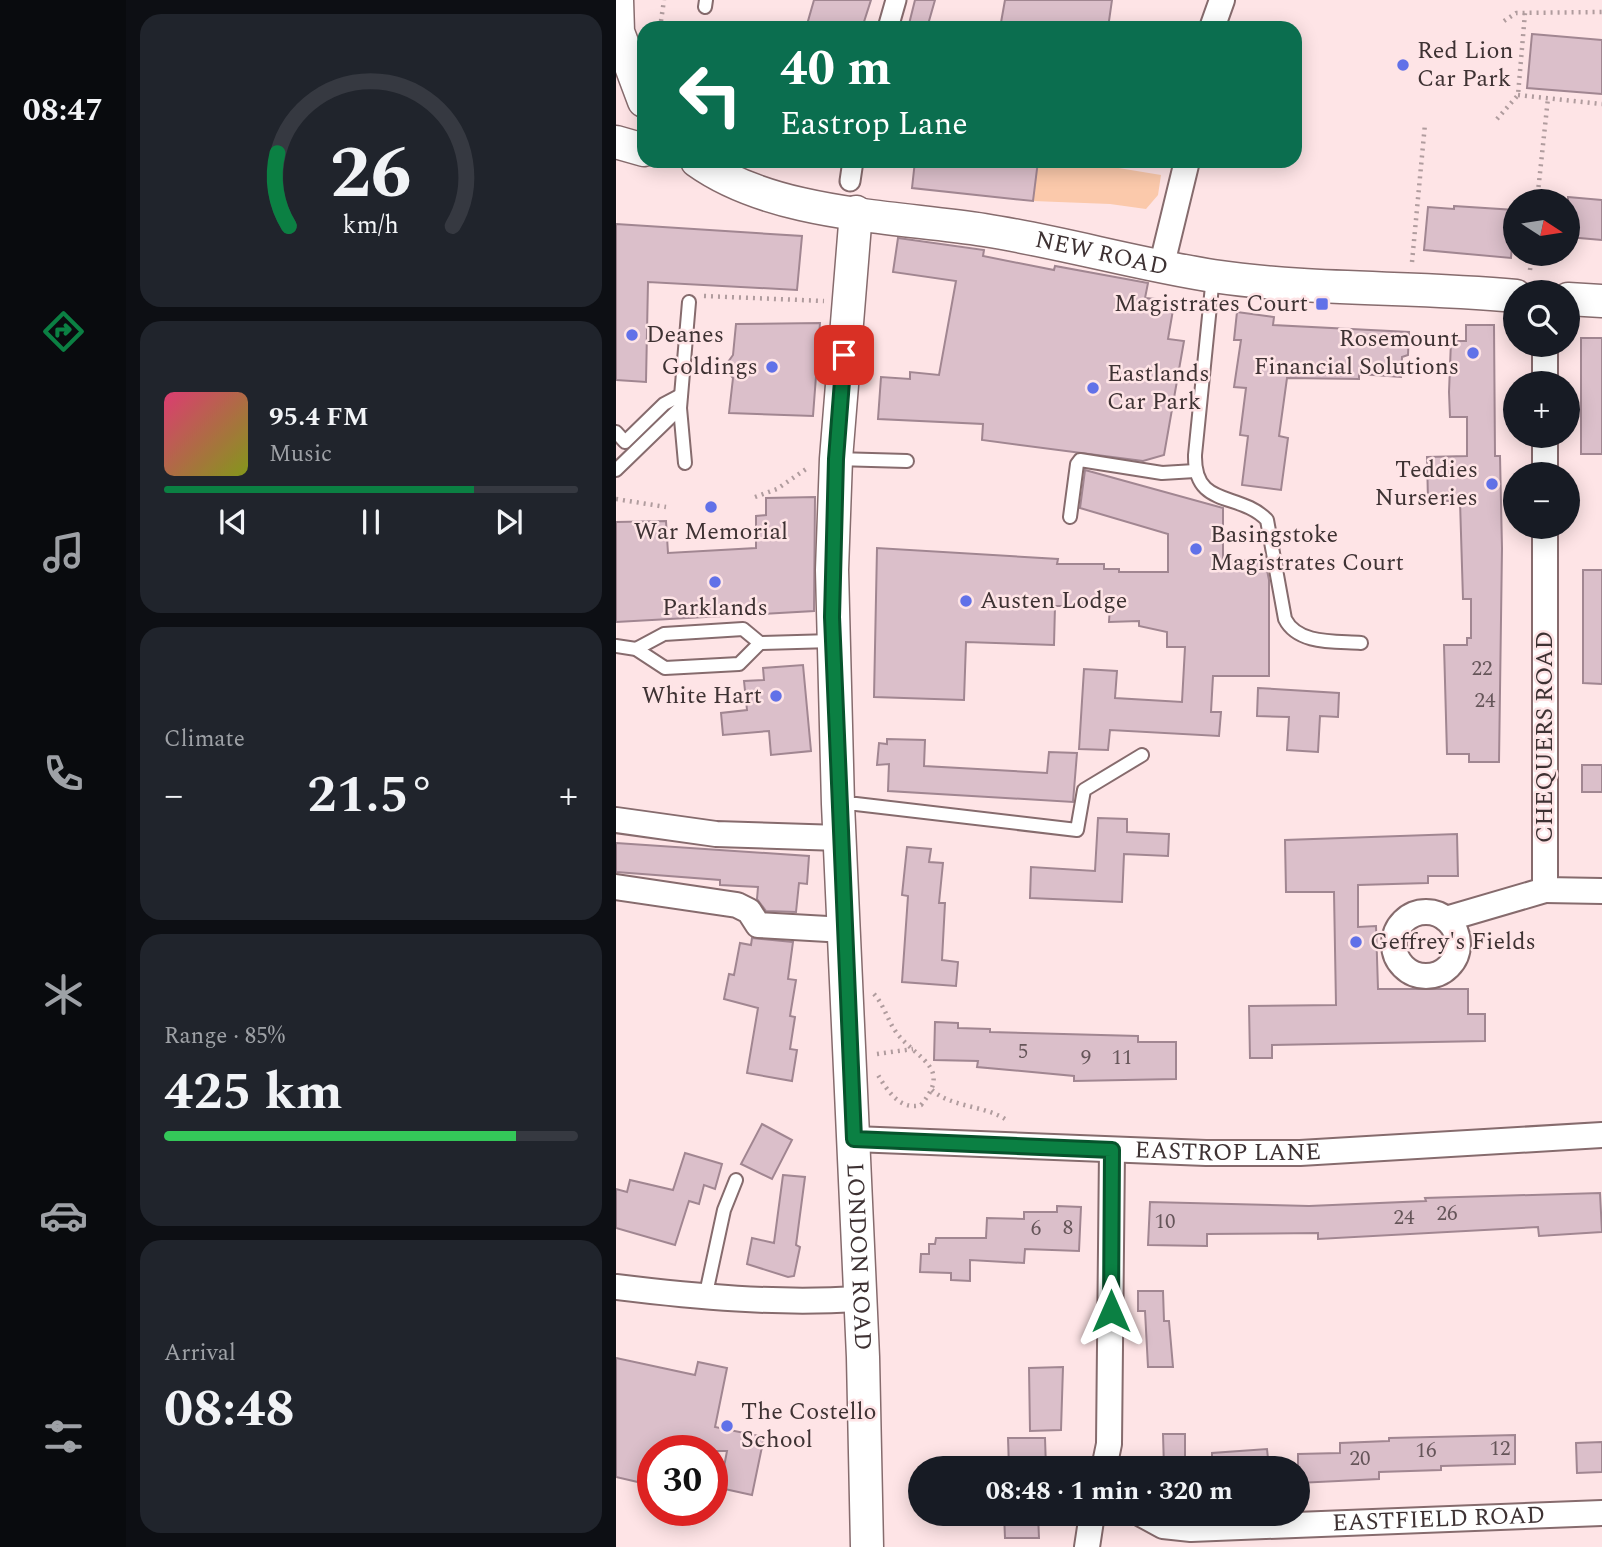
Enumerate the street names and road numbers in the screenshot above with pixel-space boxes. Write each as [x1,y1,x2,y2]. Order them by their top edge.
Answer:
street label: NEW ROAD [1032,222,1171,286]
street label: CHEQUERS ROAD [1527,631,1563,843]
street label: EASTROP LANE [1134,1132,1322,1171]
street label: LONDON ROAD [836,1162,881,1351]
street label: EASTFIELD ROAD [1331,1497,1546,1541]

